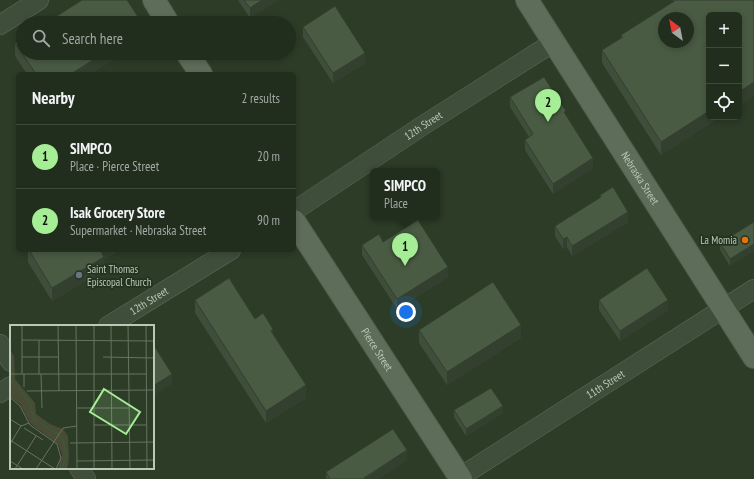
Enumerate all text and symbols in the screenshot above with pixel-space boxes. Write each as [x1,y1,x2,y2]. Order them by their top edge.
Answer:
north arrow [658,12,694,48]
map controls [706,12,742,120]
button: + [706,12,742,48]
search box [16,16,296,60]
icon: search [30,27,52,49]
text: Search here [62,29,123,48]
button: − [706,48,742,84]
button: locate [706,84,742,120]
text: Nearby [32,87,75,109]
pin: 2 [535,89,561,122]
text: 2 results [241,90,280,107]
street label: 12th Street [401,108,445,143]
text: SIMPCO [70,139,112,158]
text: 1 [42,148,48,165]
text: 20 m [257,148,280,165]
street label: Nebraska Street [618,149,662,207]
text: Place · Pierce Street [70,158,159,175]
popup [370,168,440,220]
text: SIMPCO [384,176,426,195]
text: Place [384,195,408,212]
text: Isak Grocery Store [70,203,165,222]
text: 2 [42,212,48,229]
text: 90 m [257,212,280,229]
text: Supermarket · Nebraska Street [70,222,206,239]
pin: 1 [392,233,418,266]
place label: La Momia [700,233,737,247]
marker: La Momia [740,235,750,245]
place label: Saint Thomas Episcopal Church [87,262,152,289]
marker: Saint Thomas Episcopal Church [74,270,84,280]
street label: 12th Street [127,284,171,318]
your location [396,302,416,322]
inset map [10,325,154,469]
street label: Pierce Street [358,325,396,374]
street label: 11th Street [583,367,627,402]

